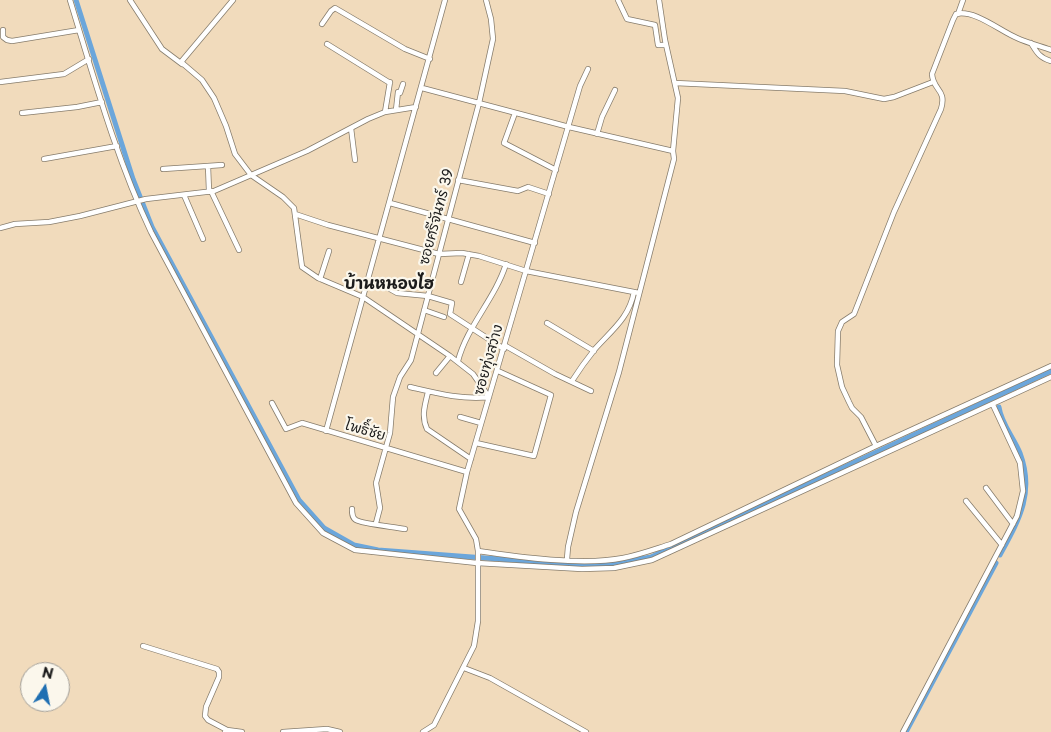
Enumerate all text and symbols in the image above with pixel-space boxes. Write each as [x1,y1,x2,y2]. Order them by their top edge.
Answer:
street label: ซอยศรีจันทร์ 39 [416,167,458,267]
district label: บ้านหนองไฮ [344,275,434,295]
street label: ซอยทุ่งสว่าง [471,323,507,397]
street label: โพธิ์ชัย [343,417,387,445]
text: N [40,661,55,684]
north arrow [20,662,70,712]

